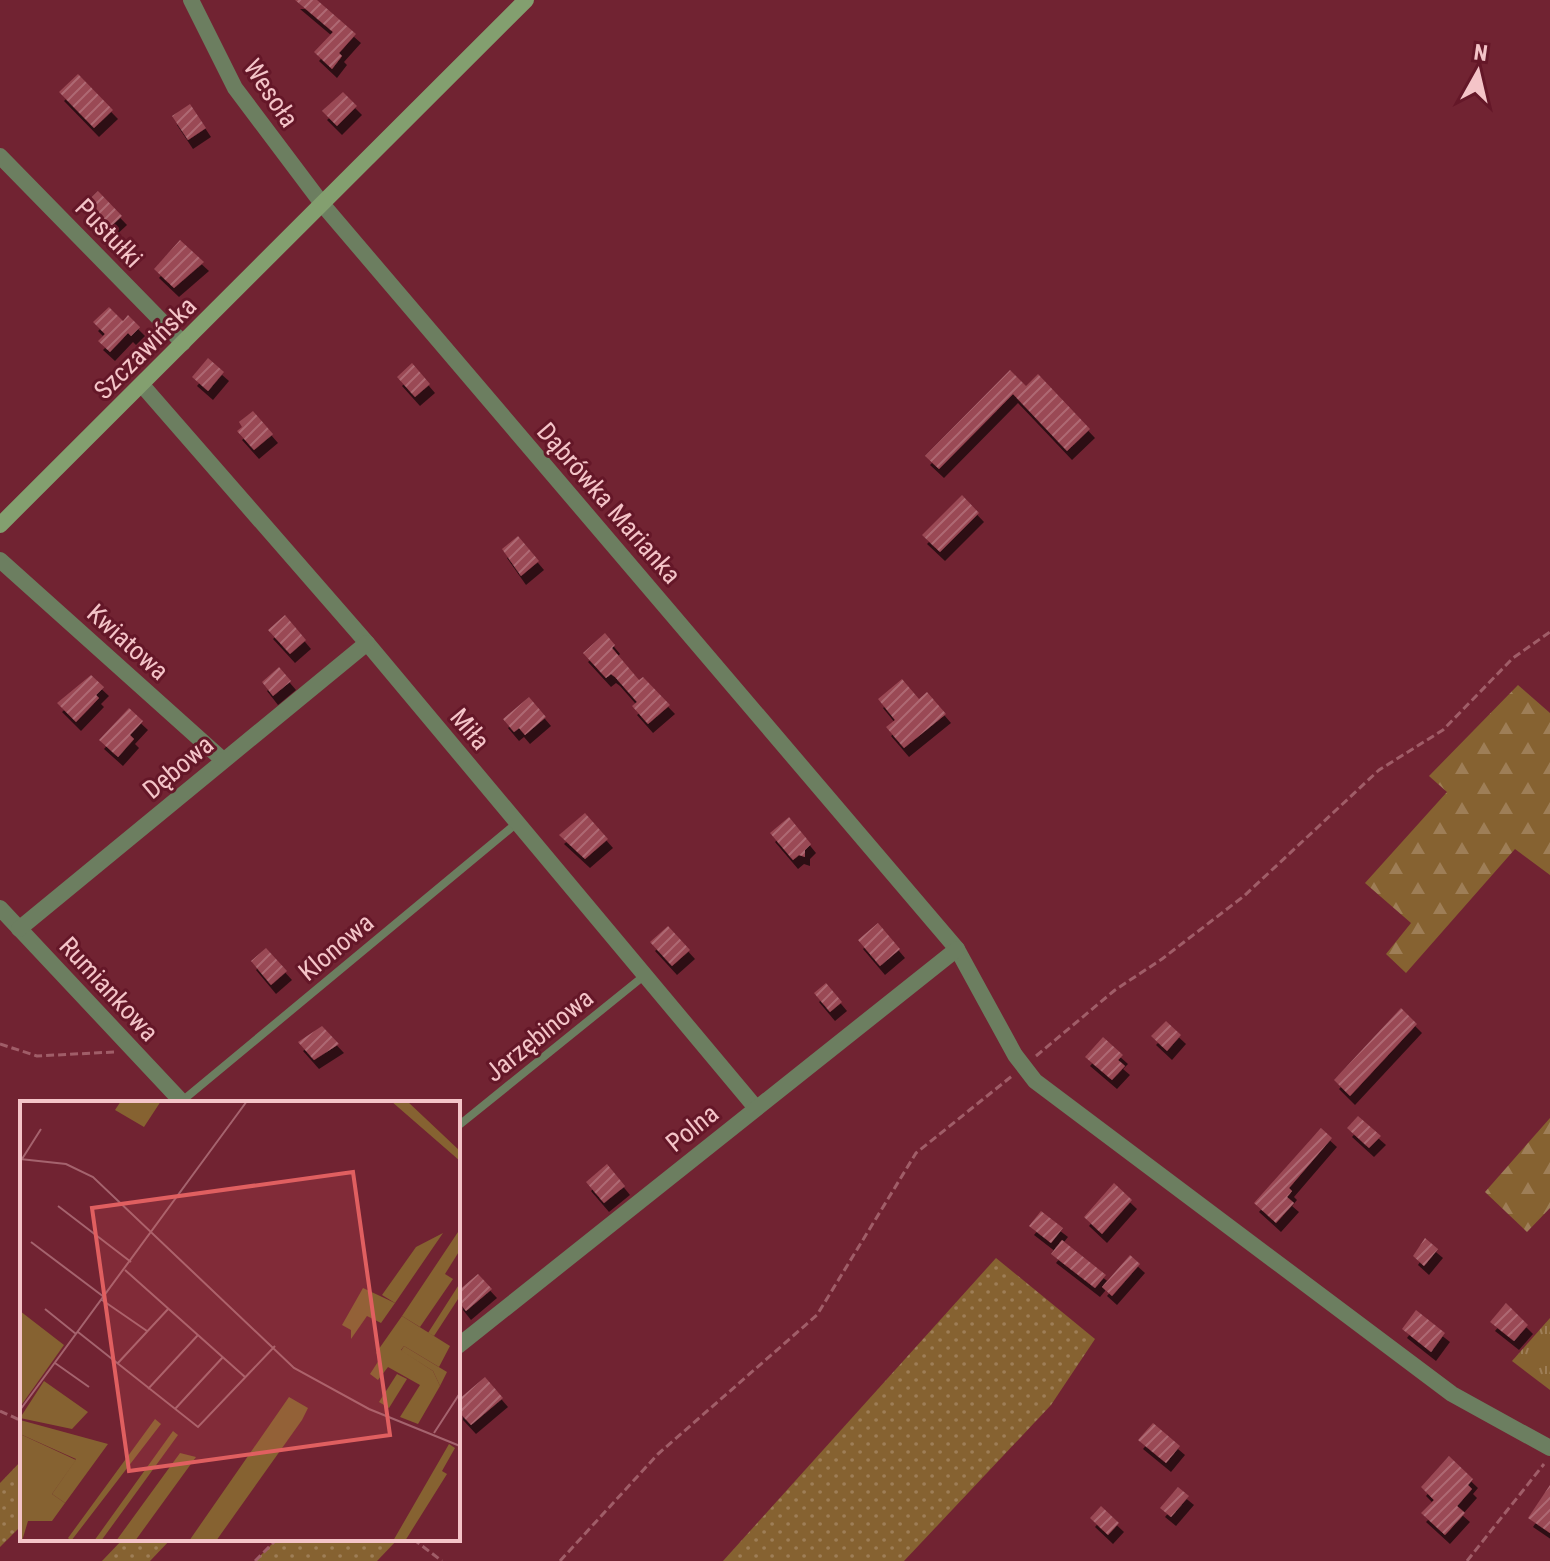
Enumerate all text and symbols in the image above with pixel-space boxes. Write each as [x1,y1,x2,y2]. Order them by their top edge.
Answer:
north arrow [1438,32,1518,112]
text: N [1472,39,1489,66]
street label: Wesoła [237,53,305,133]
street label: Pustułki [69,193,149,273]
street label: Szczawińska [88,291,202,405]
street label: Dąbrówka Marianka [531,417,687,589]
street label: Kwiatowa [81,598,175,686]
street label: Miła [444,702,496,756]
street label: Dębowa [137,729,219,805]
street label: Klonowa [293,907,379,987]
street label: Rumiankowa [53,931,165,1047]
street label: Jarzębinowa [479,982,599,1088]
street label: Polna [660,1098,724,1158]
inset map [20,1101,460,1541]

